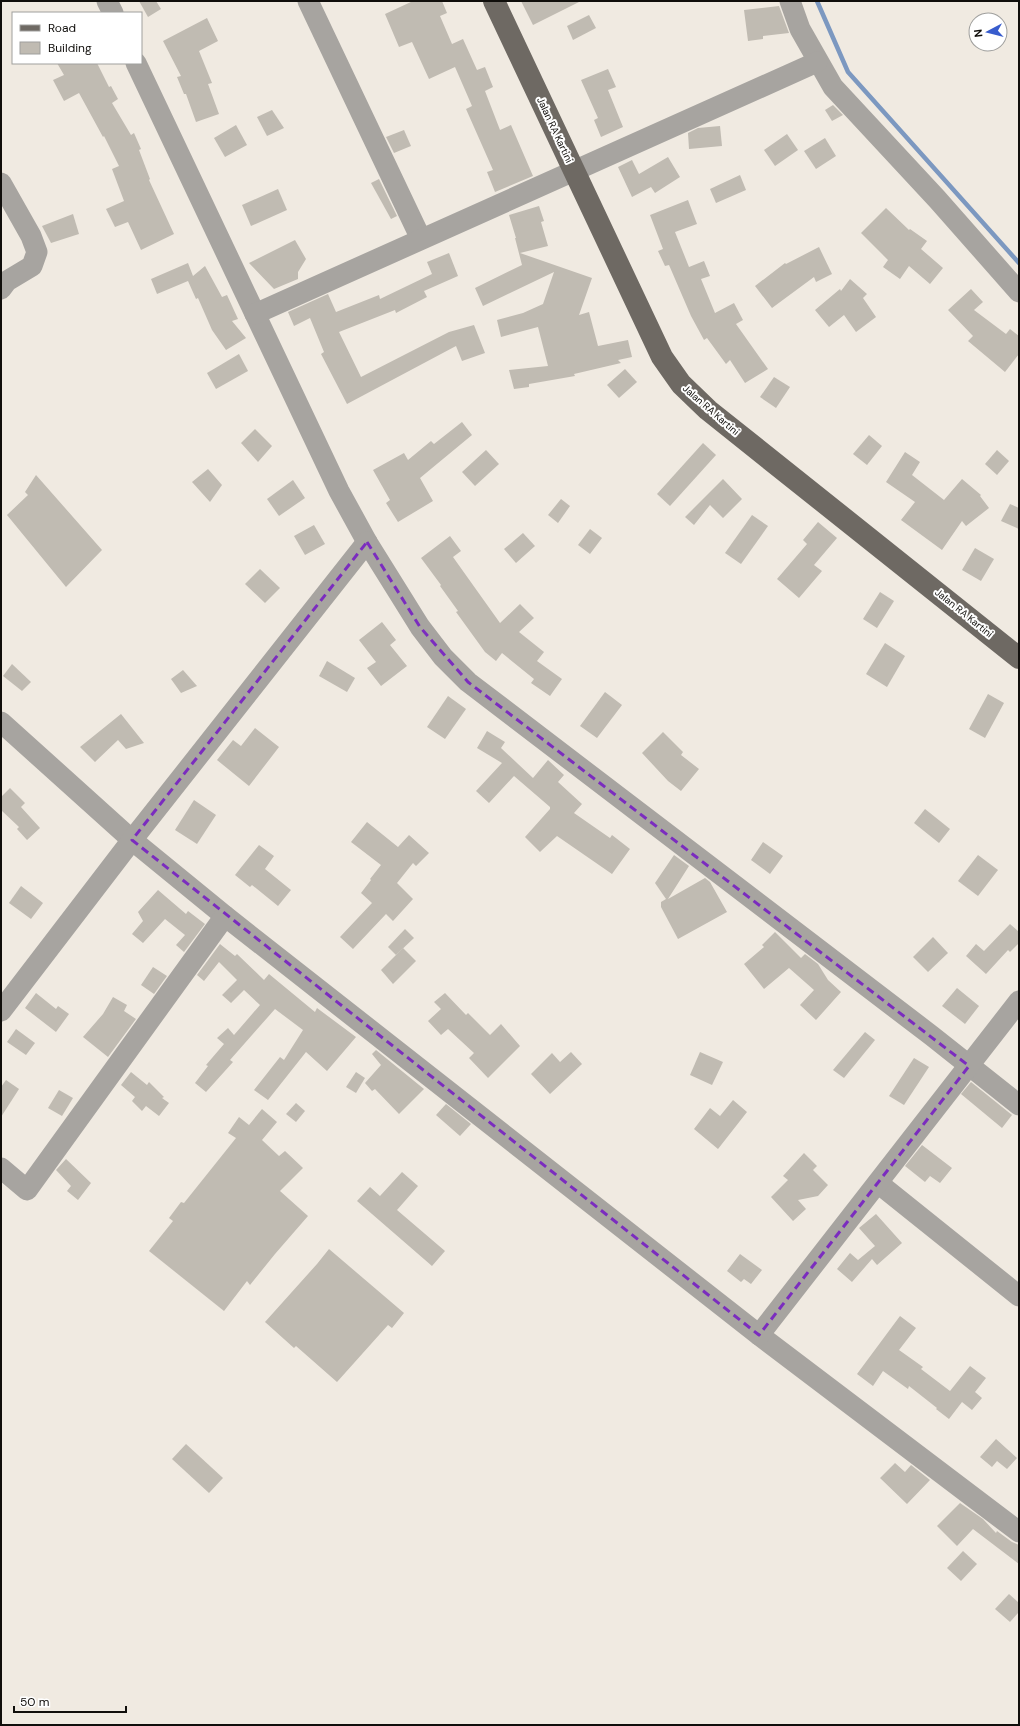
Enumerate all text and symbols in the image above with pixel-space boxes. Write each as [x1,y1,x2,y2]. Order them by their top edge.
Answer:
legend [12,12,142,64]
north arrow [968,12,1008,52]
text: Road [48,20,76,36]
text: N [971,28,986,38]
text: Building [48,40,92,56]
street label: Jalan RA Kartini [534,95,576,165]
street label: Jalan RA Kartini [680,382,742,438]
street label: Jalan RA Kartini [932,586,996,640]
scale bar [14,1688,126,1714]
text: 50 m [20,1694,49,1710]

